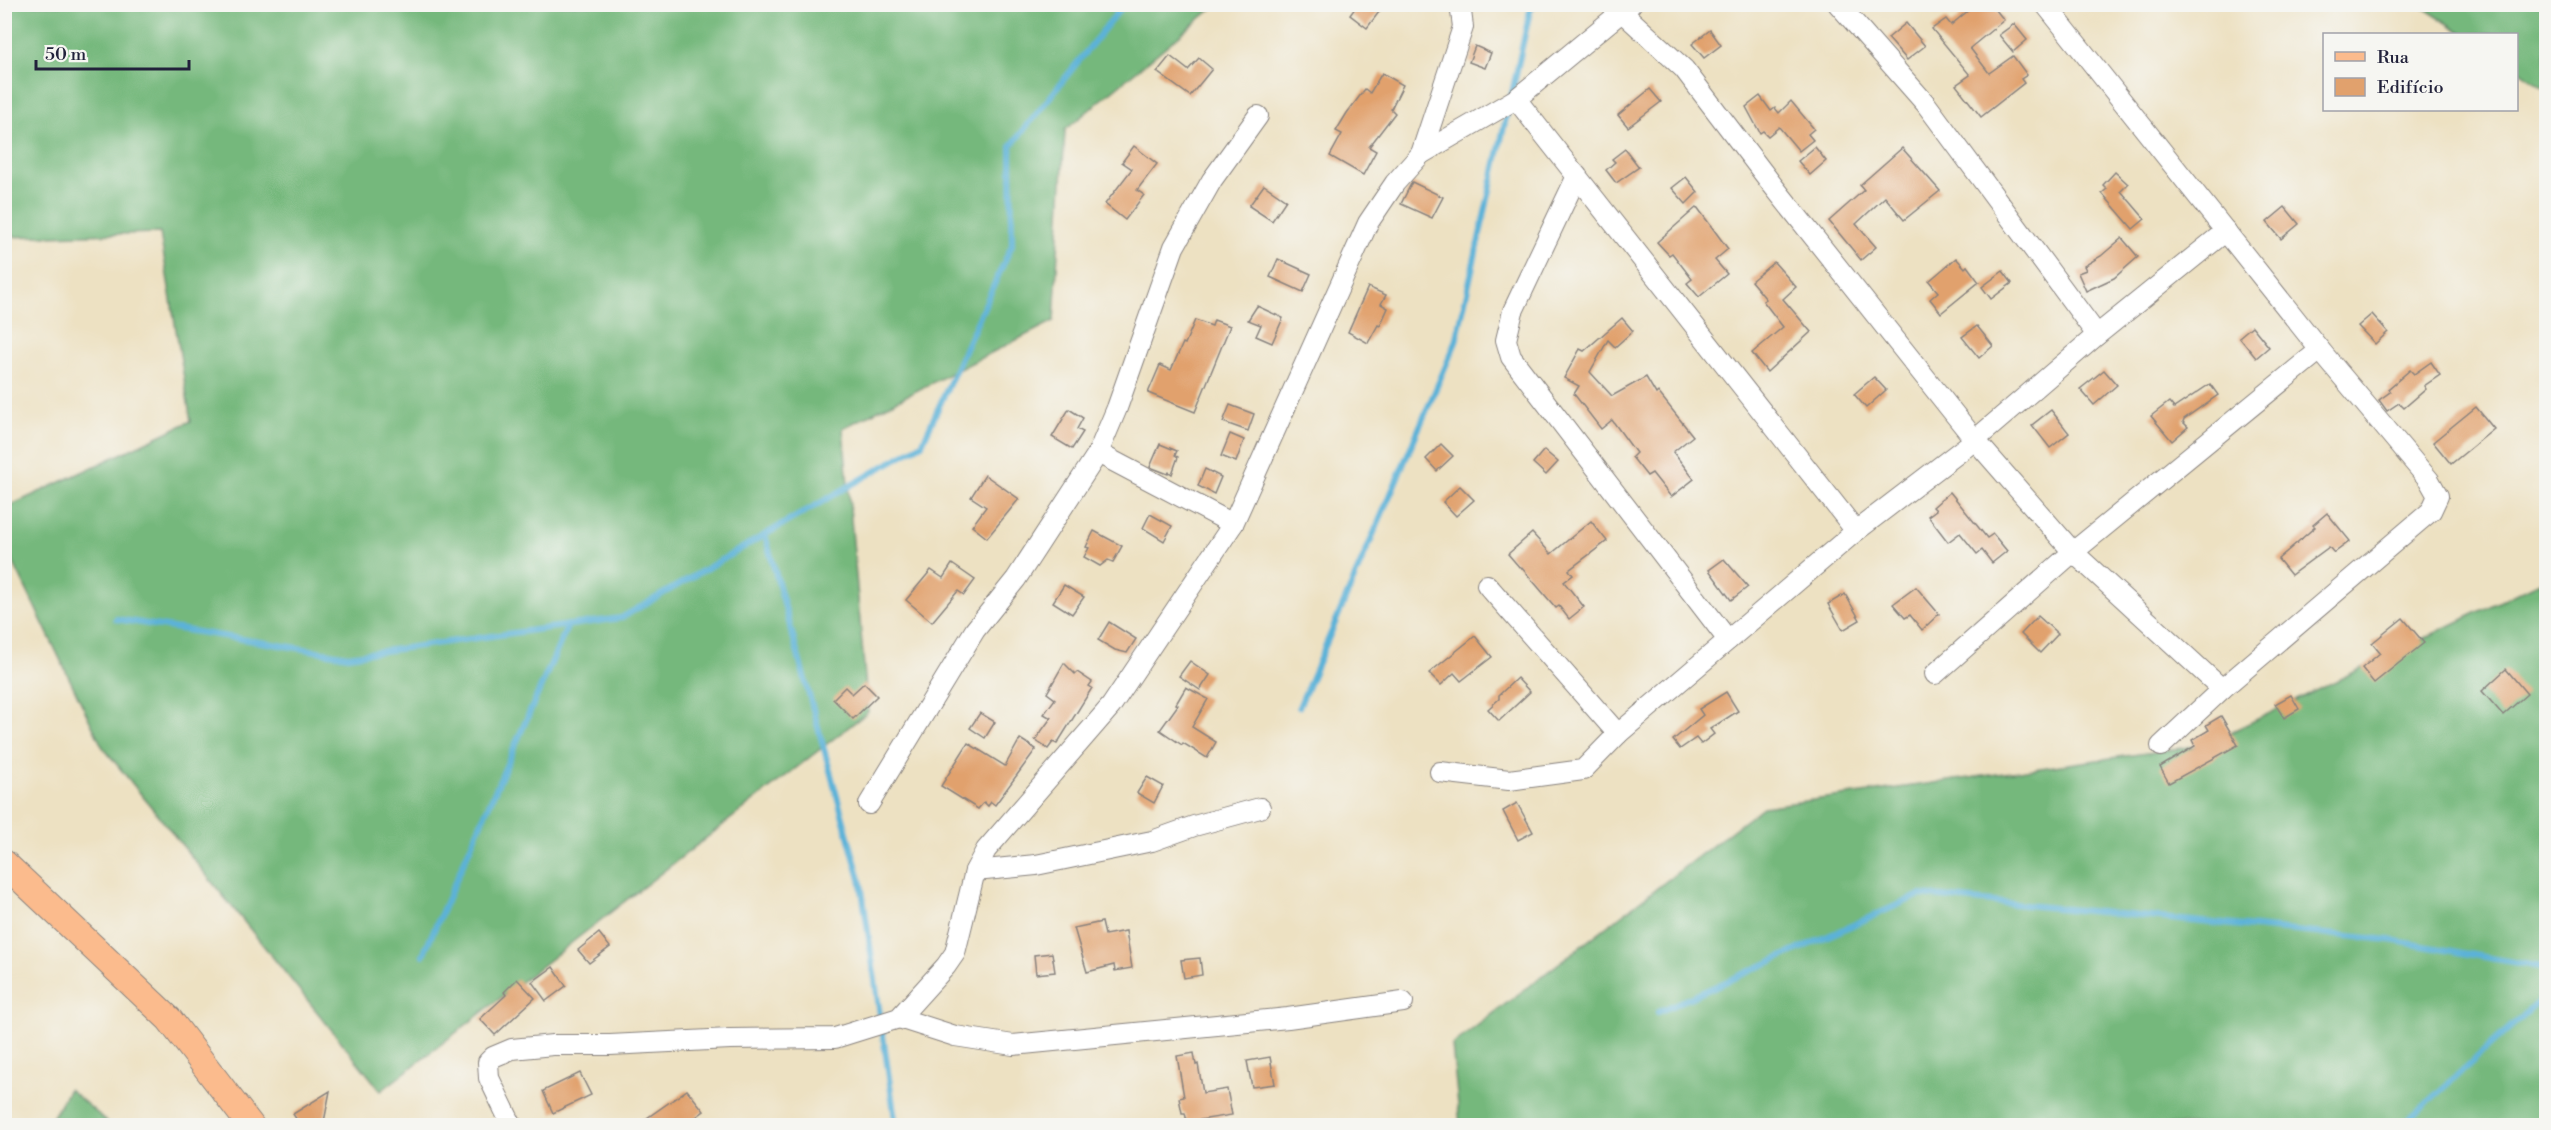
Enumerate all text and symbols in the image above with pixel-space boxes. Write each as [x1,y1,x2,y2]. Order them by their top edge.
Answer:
scale bar [36,33,189,71]
legend [2323,33,2518,111]
text: 50 m [45,43,87,66]
text: Rua [2377,46,2410,69]
text: Edifício [2377,76,2444,99]

